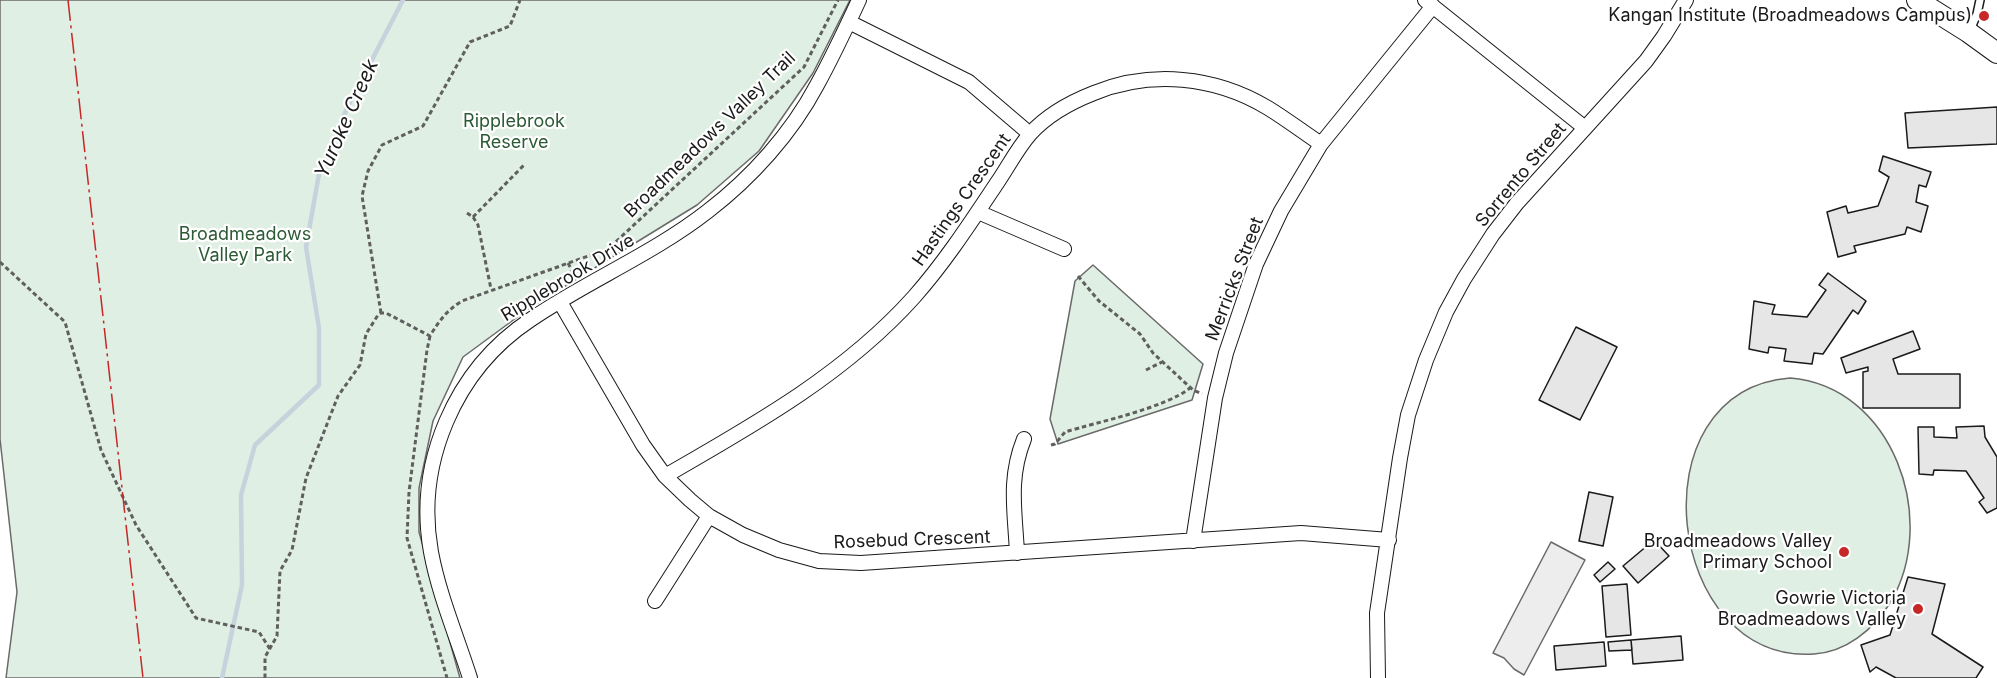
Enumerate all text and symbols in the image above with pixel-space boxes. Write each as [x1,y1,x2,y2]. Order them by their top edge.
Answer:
place label: Kangan Institute (Broadmeadows Campus) [1608,5,1972,27]
marker: Kangan Institute (Broadmeadows Campus) [1977,9,1991,23]
street label: Broadmeadows Valley Trail [620,48,800,222]
water label: Yuroke Creek [310,56,384,182]
park label: Ripplebrook Reserve [463,111,565,154]
street label: Sorrento Street [1471,119,1571,231]
street label: Hastings Crescent [908,130,1016,270]
street label: Merricks Street [1201,214,1269,344]
park label: Broadmeadows Valley Park [179,224,311,266]
street label: Ripplebrook Drive [497,230,639,326]
street label: Rosebud Crescent [833,526,991,554]
place label: Broadmeadows Valley Primary School [1644,531,1832,574]
marker: Broadmeadows Valley Primary School [1837,545,1851,559]
place label: Gowrie Victoria Broadmeadows Valley [1718,588,1906,630]
marker: Gowrie Victoria Broadmeadows Valley [1911,602,1925,616]

